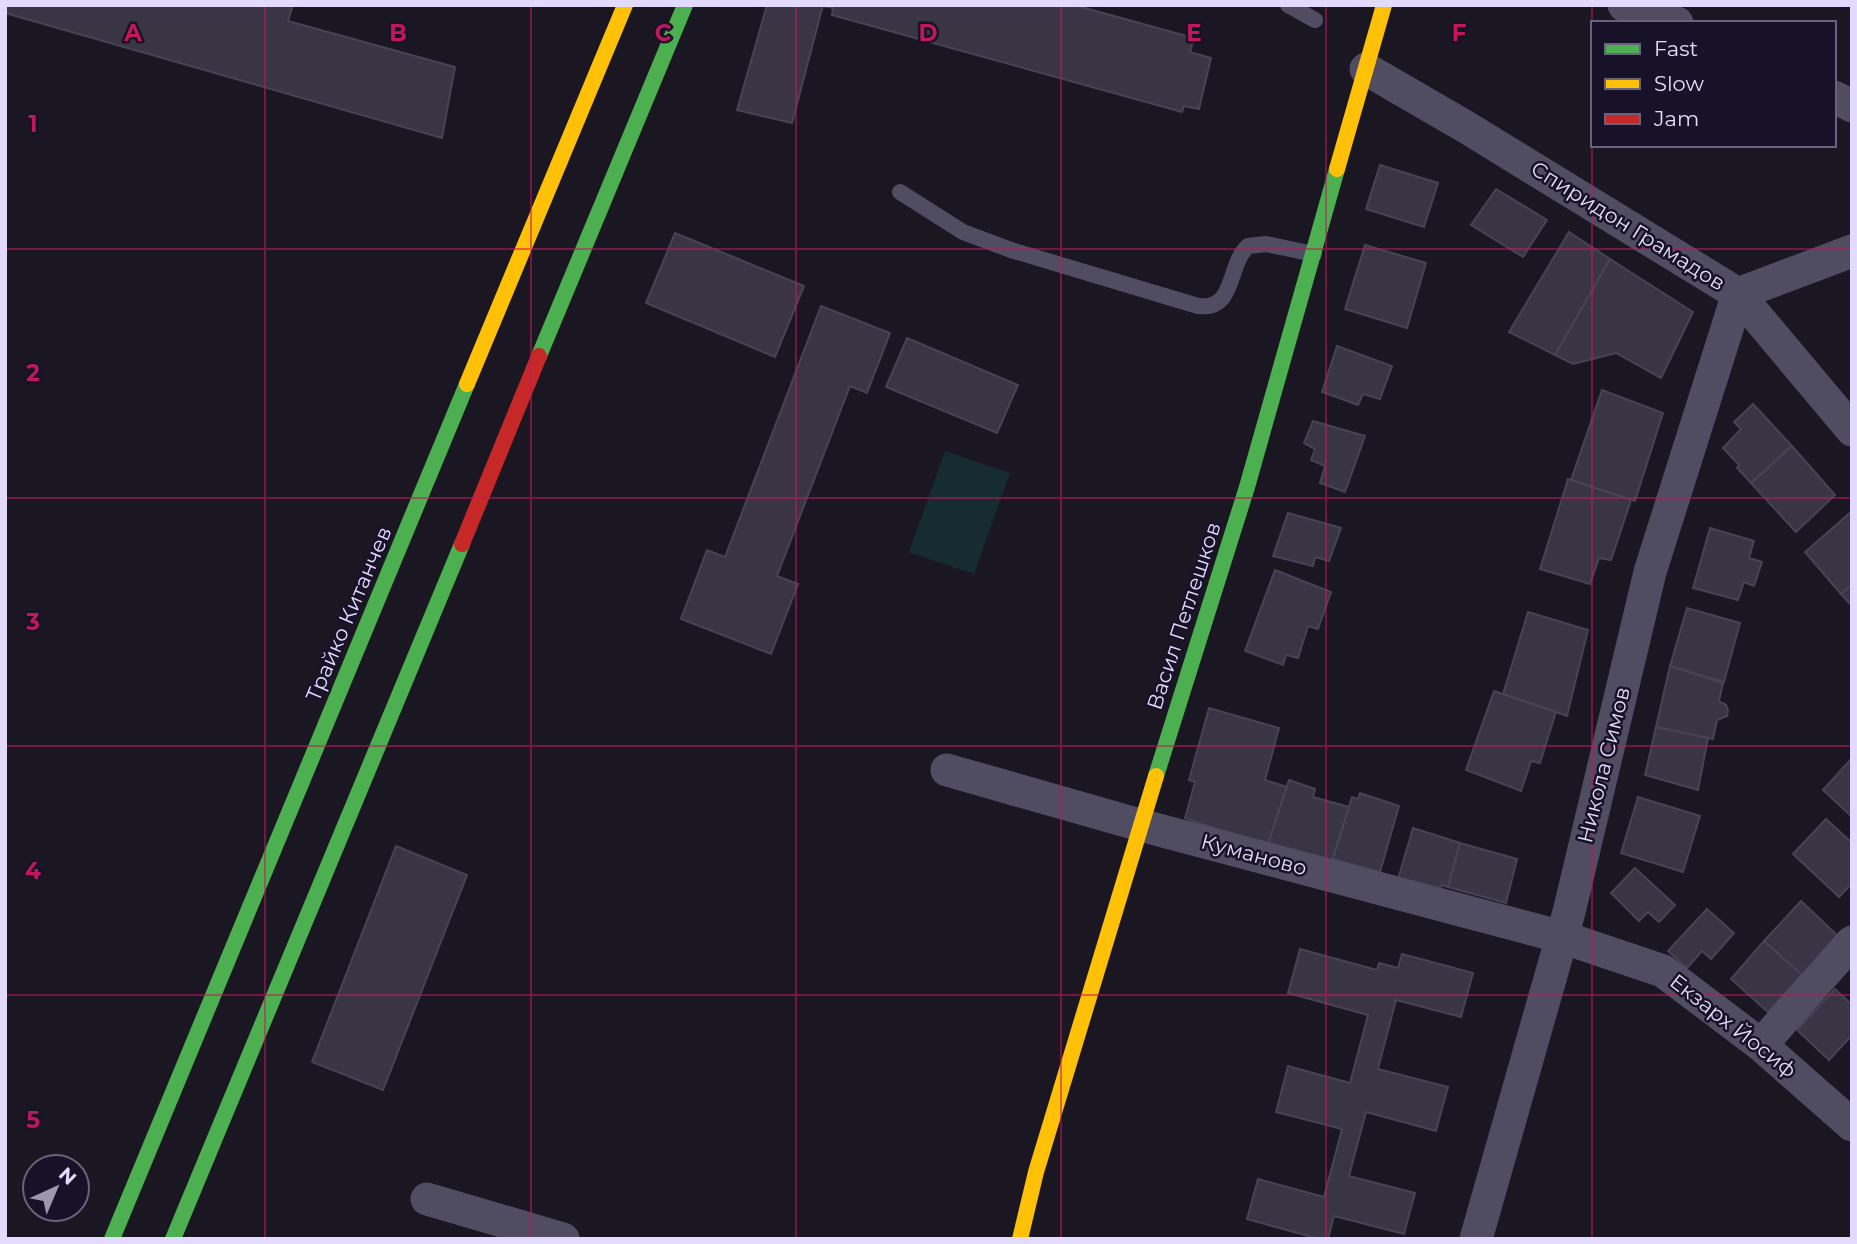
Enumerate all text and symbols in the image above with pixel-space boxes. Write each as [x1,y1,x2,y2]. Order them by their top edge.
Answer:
text: A [123,19,142,47]
text: B [389,19,407,47]
text: C [655,19,672,47]
text: D [919,19,938,47]
text: E [1186,19,1202,47]
text: F [1452,19,1467,47]
legend [1591,21,1836,147]
text: Fast [1654,36,1698,61]
text: Slow [1654,71,1704,96]
text: Jam [1653,106,1699,131]
text: 1 [28,110,38,138]
street label: Спиридон Грамадов [1527,156,1730,295]
text: 2 [26,359,40,387]
street label: Васил Петлешков [1141,519,1226,713]
street label: Трайко Китанчев [300,523,397,705]
text: 3 [25,608,40,636]
street label: Никола Симов [1572,684,1635,846]
street label: Куманово [1199,828,1310,881]
text: 4 [25,857,41,885]
street label: Екзарх Йосиф [1665,968,1801,1083]
text: 5 [26,1106,40,1134]
north arrow [21,1153,91,1223]
text: N [54,1163,81,1190]

